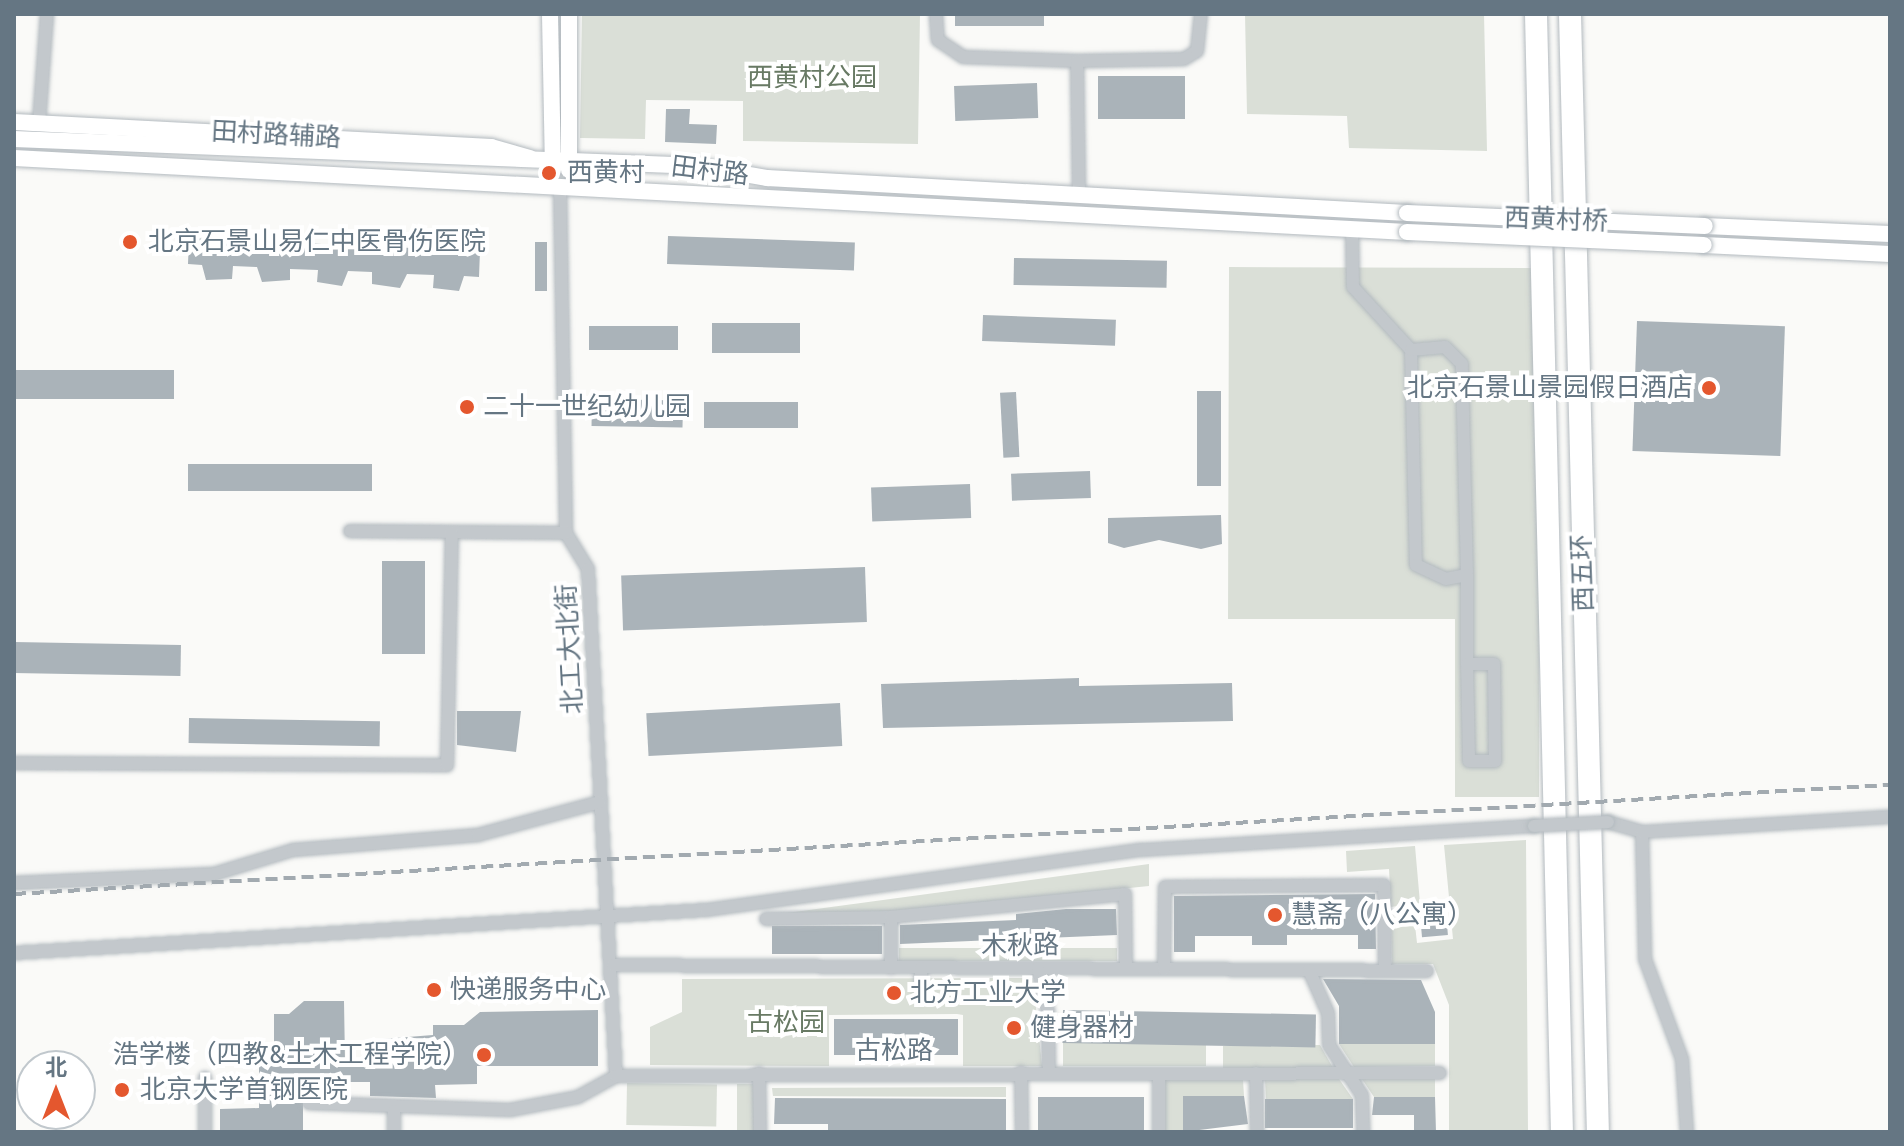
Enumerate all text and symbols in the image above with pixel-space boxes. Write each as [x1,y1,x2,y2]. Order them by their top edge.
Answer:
park label: 西黄村公园 [747,62,877,94]
street label: 田村路辅路 [210,116,342,154]
street label: 田村路 [669,151,751,191]
place label: 西黄村 [567,157,645,189]
marker: 西黄村 [538,162,560,184]
street label: 西黄村桥 [1503,203,1609,237]
place label: 北京石景山易仁中医骨伤医院 [148,226,486,258]
marker: 北京石景山易仁中医骨伤医院 [119,231,141,253]
place label: 北京石景山景园假日酒店 [1407,372,1693,404]
marker: 北京石景山景园假日酒店 [1700,379,1718,397]
place label: 二十一世纪幼儿园 [483,391,691,423]
marker: 二十一世纪幼儿园 [458,398,476,416]
street label: 西五环 [1566,533,1600,613]
street label: 北工大北街 [551,583,589,715]
place label: 慧斋（八公寓） [1291,899,1473,931]
marker: 慧斋（八公寓） [1266,906,1284,924]
street label: 木秋路 [981,930,1059,962]
place label: 快递服务中心 [450,974,606,1006]
place label: 北方工业大学 [910,977,1066,1009]
marker: 快递服务中心 [425,981,443,999]
marker: 北方工业大学 [885,984,903,1002]
park label: 古松园 [747,1007,825,1039]
place label: 健身器材 [1030,1012,1134,1044]
marker: 健身器材 [1005,1019,1023,1037]
street label: 古松路 [855,1035,933,1067]
place label: 浩学楼（四教&土木工程学院） [113,1039,468,1071]
marker: 浩学楼（四教&土木工程学院） [475,1046,493,1064]
north arrow [16,1050,96,1130]
text: 北 [45,1054,67,1081]
place label: 北京大学首钢医院 [140,1074,348,1106]
marker: 北京大学首钢医院 [111,1079,133,1101]

